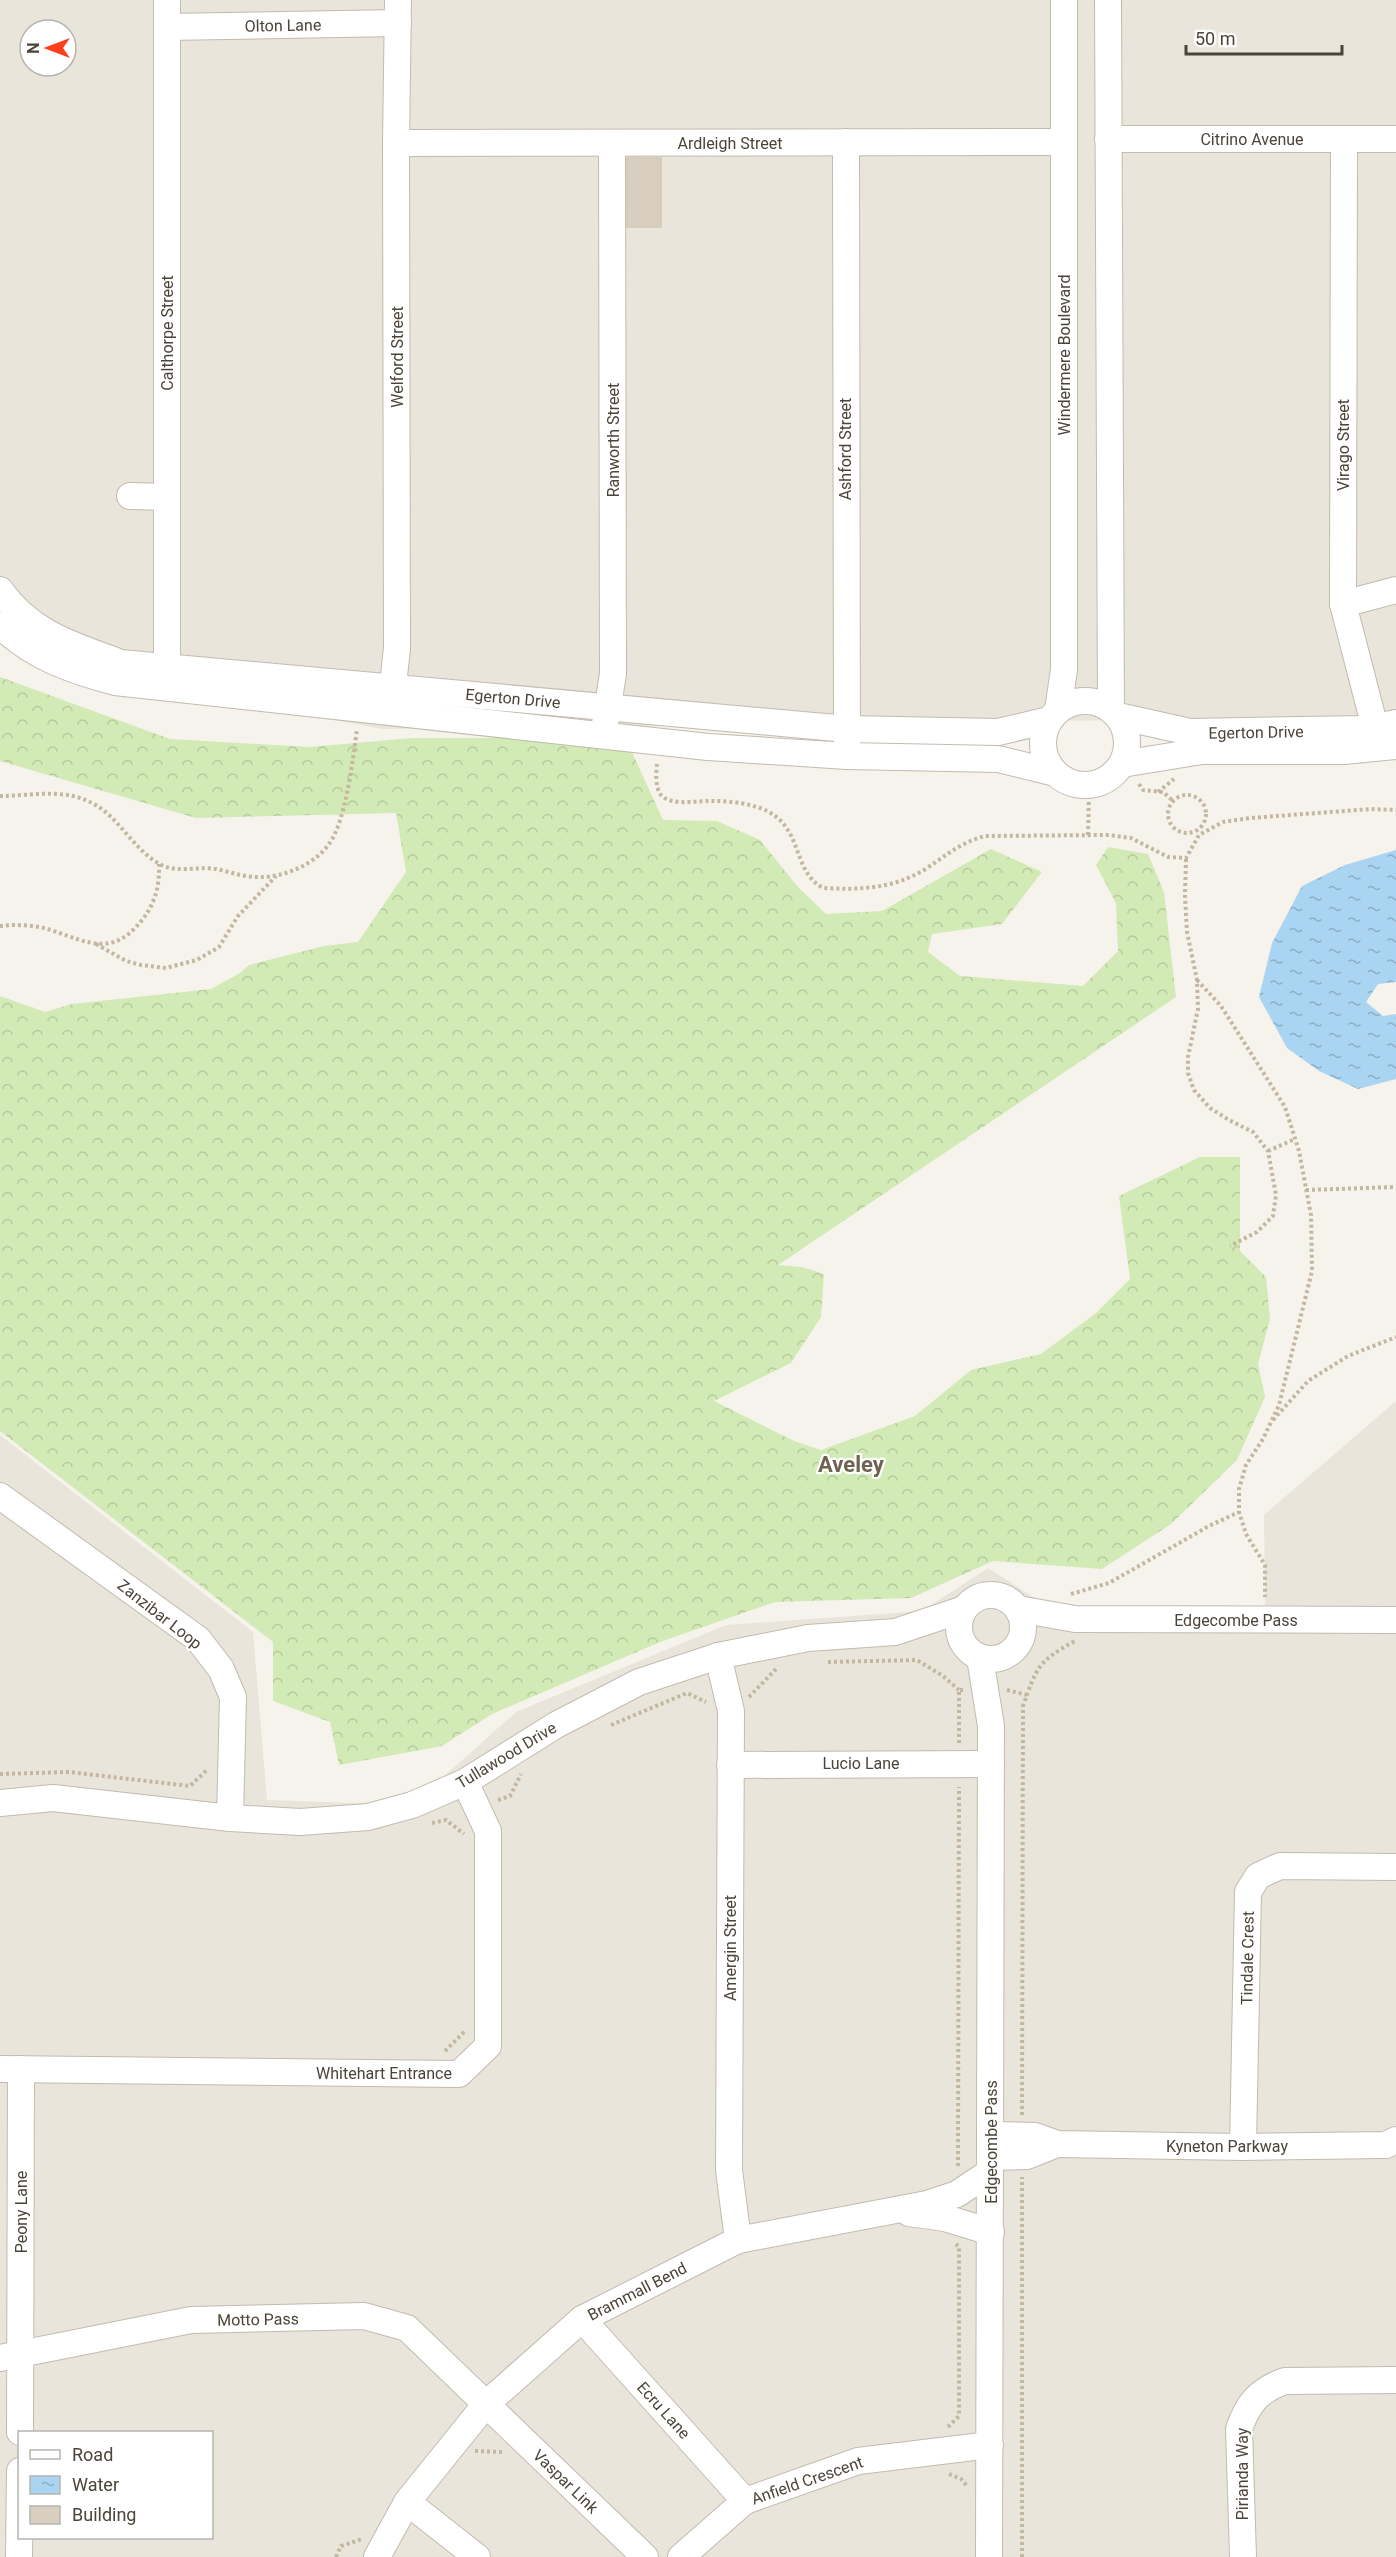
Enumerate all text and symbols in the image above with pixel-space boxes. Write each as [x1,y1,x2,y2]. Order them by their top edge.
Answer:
street label: Olton Lane [245,15,321,36]
north arrow [18,18,78,78]
scale bar [1186,18,1342,56]
text: 50 m [1195,28,1235,49]
text: N [24,42,43,54]
street label: Citrino Avenue [1200,130,1304,149]
street label: Ardleigh Street [678,134,782,153]
street label: Calthorpe Street [158,275,177,391]
street label: Windermere Boulevard [1055,275,1074,435]
street label: Welford Street [388,306,407,408]
street label: Ranworth Street [604,383,623,497]
street label: Ashford Street [836,398,855,500]
street label: Virago Street [1334,399,1353,491]
street label: Egerton Drive [465,685,561,712]
street label: Egerton Drive [1208,722,1304,743]
district label: Aveley [818,1452,885,1477]
street label: Zanzibar Loop [114,1576,206,1653]
street label: Edgecombe Pass [1174,1611,1298,1630]
street label: Tullawood Drive [453,1718,560,1793]
street label: Lucio Lane [822,1754,900,1773]
street label: Amergin Street [721,1895,740,2001]
street label: Tindale Crest [1237,1911,1258,2005]
street label: Whitehart Entrance [316,2064,452,2083]
street label: Edgecombe Pass [982,2080,1001,2204]
street label: Kyneton Parkway [1166,2137,1288,2156]
street label: Peony Lane [12,2171,31,2253]
street label: Brammall Bend [585,2258,690,2325]
street label: Motto Pass [217,2309,299,2330]
street label: Ecru Lane [633,2378,694,2443]
street label: Pirianda Way [1233,2427,1252,2520]
legend [18,2431,213,2539]
text: Road [72,2444,113,2465]
street label: Vaspar Link [529,2446,603,2518]
street label: Anfield Crescent [749,2452,866,2508]
text: Water [72,2474,119,2495]
text: Building [72,2504,136,2525]

